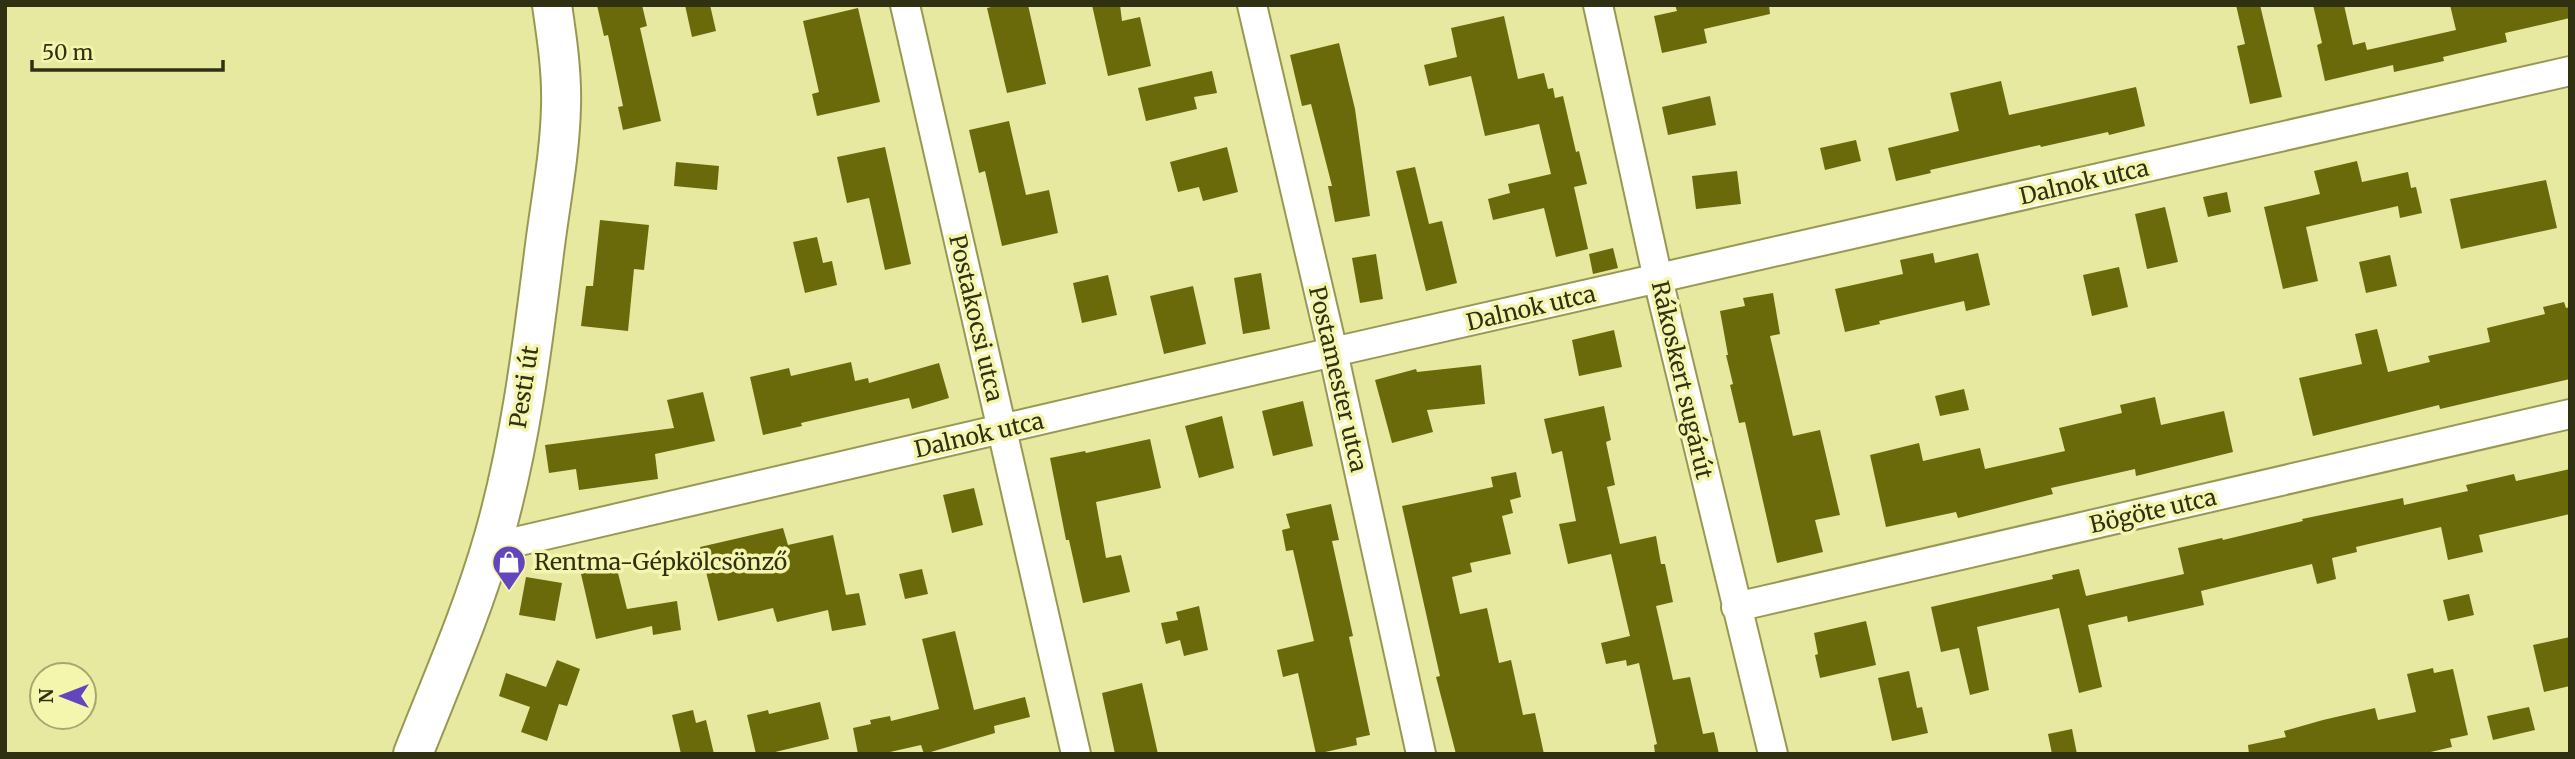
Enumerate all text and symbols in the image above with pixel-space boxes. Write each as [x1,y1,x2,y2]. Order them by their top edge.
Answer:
scale bar [32,28,222,72]
text: 50 m [42,39,93,66]
street label: Dalnok utca [2016,153,2151,210]
street label: Postakocsi utca [943,231,1010,404]
street label: Rákoskert sugárút [1646,278,1719,482]
street label: Dalnok utca [1463,279,1598,336]
street label: Postamester utca [1303,283,1374,475]
street label: Pesti út [503,344,544,430]
street label: Dalnok utca [911,406,1046,463]
street label: Bögöte utca [2087,482,2219,539]
shop icon: Rentma-Gépkölcsönző [490,543,528,592]
place label: Rentma-Gépkölcsönző [534,547,787,576]
north arrow [28,661,98,731]
text: N [34,688,58,704]

